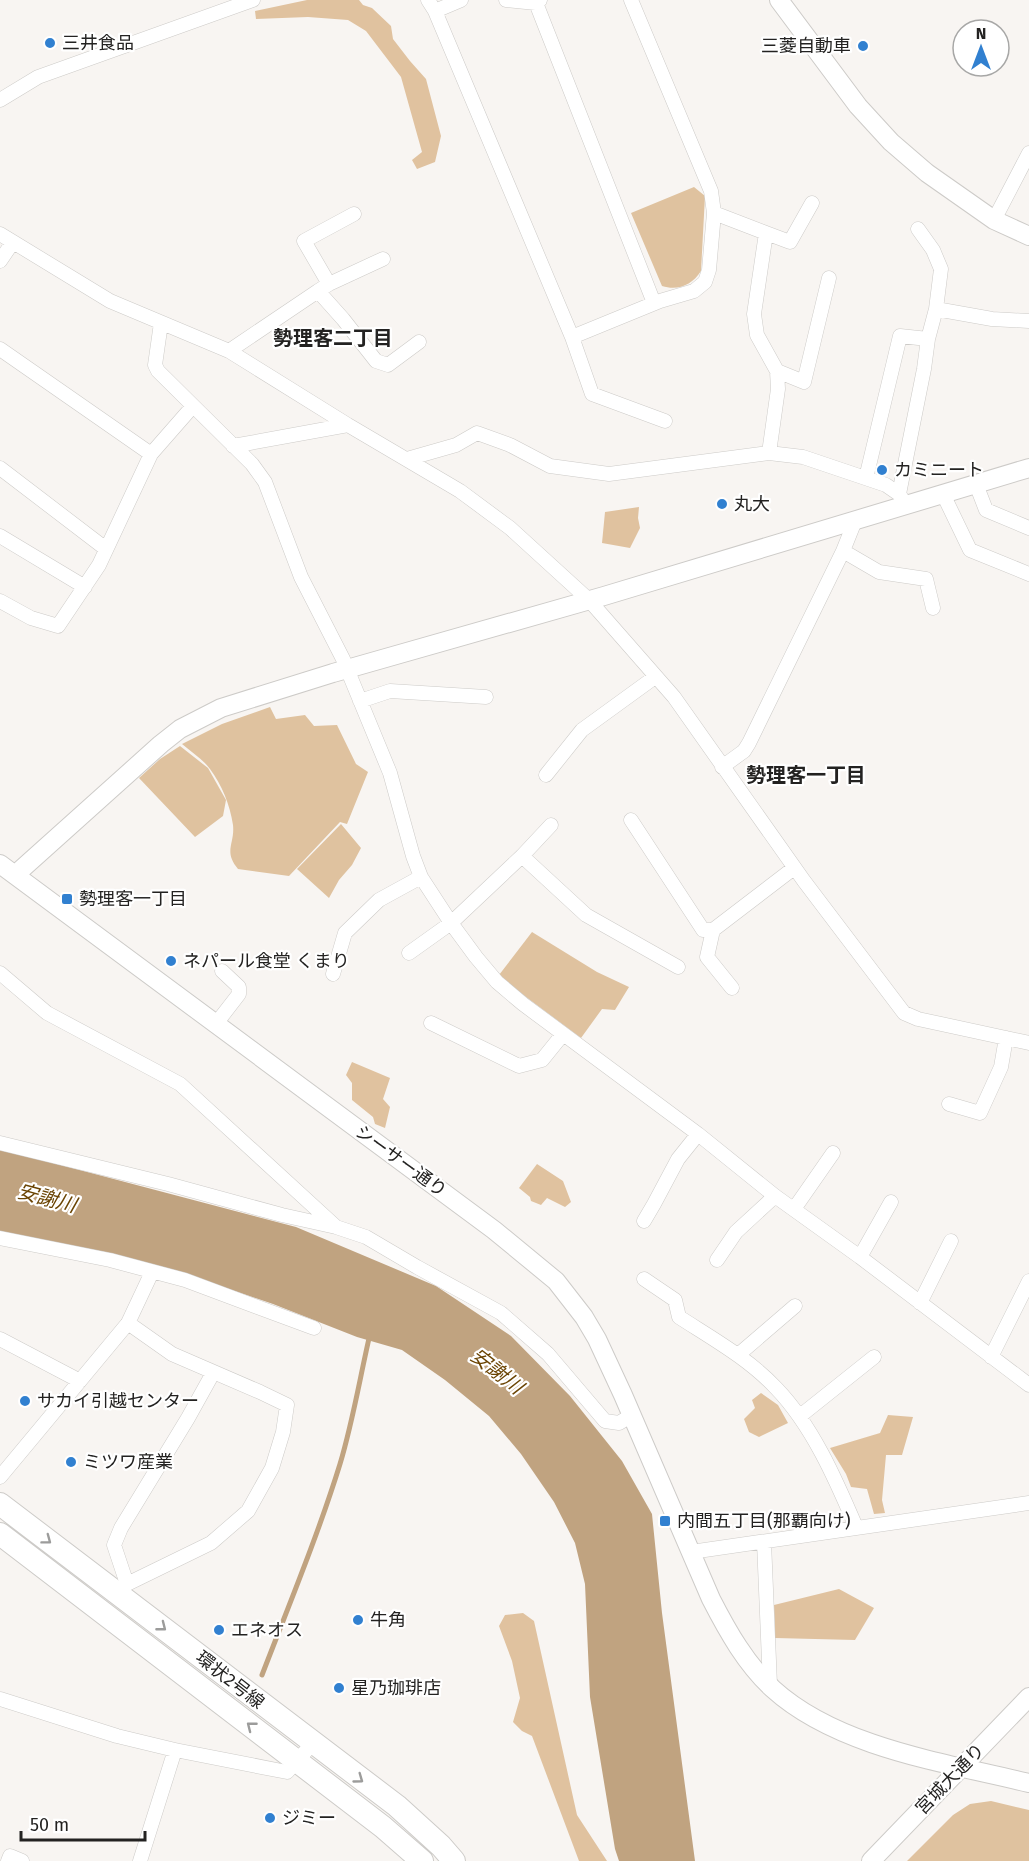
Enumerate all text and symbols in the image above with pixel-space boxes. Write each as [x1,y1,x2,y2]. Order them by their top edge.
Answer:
north arrow [951,18,1011,78]
text: N [976,24,986,43]
place label: 三井食品 [62,32,134,54]
place label: 三菱自動車 [761,35,851,57]
marker: 三井食品 [43,36,57,50]
marker: 三菱自動車 [856,39,870,53]
district label: 勢理客二丁目 [273,326,393,350]
place label: カミニート [894,459,984,481]
marker: カミニート [875,463,889,477]
place label: 丸大 [734,493,770,515]
marker: 丸大 [715,497,729,511]
district label: 勢理客一丁目 [746,763,866,787]
place label: 勢理客一丁目 [79,888,187,910]
marker: 勢理客一丁目 [60,892,74,906]
place label: ネパール食堂 くまり [183,950,350,972]
marker: ネパール食堂 くまり [164,954,178,968]
street label: シーサー通り [351,1120,451,1202]
water label: 安謝川 [15,1179,81,1218]
water label: 安謝川 [466,1343,530,1400]
place label: サカイ引越センター [37,1390,199,1412]
marker: サカイ引越センター [18,1394,32,1408]
place label: ミツワ産業 [83,1451,173,1473]
marker: ミツワ産業 [64,1455,78,1469]
place label: 内間五丁目(那覇向け) [677,1510,851,1532]
marker: 内間五丁目(那覇向け) [658,1514,672,1528]
one-way arrow [40,1532,51,1543]
place label: 牛角 [370,1609,406,1631]
marker: 牛角 [351,1613,365,1627]
place label: エネオス [231,1619,303,1641]
one-way arrow [155,1620,166,1631]
marker: エネオス [212,1623,226,1637]
street label: 環状2号線 [191,1646,269,1714]
place label: 星乃珈琲店 [351,1677,441,1699]
marker: 星乃珈琲店 [332,1681,346,1695]
one-way arrow [246,1722,257,1733]
street label: 宮城大通り [911,1739,989,1819]
one-way arrow [353,1771,364,1782]
scale bar [21,1804,146,1842]
place label: ジミー [282,1807,336,1829]
marker: ジミー [263,1811,277,1825]
text: 50 m [30,1814,69,1836]

